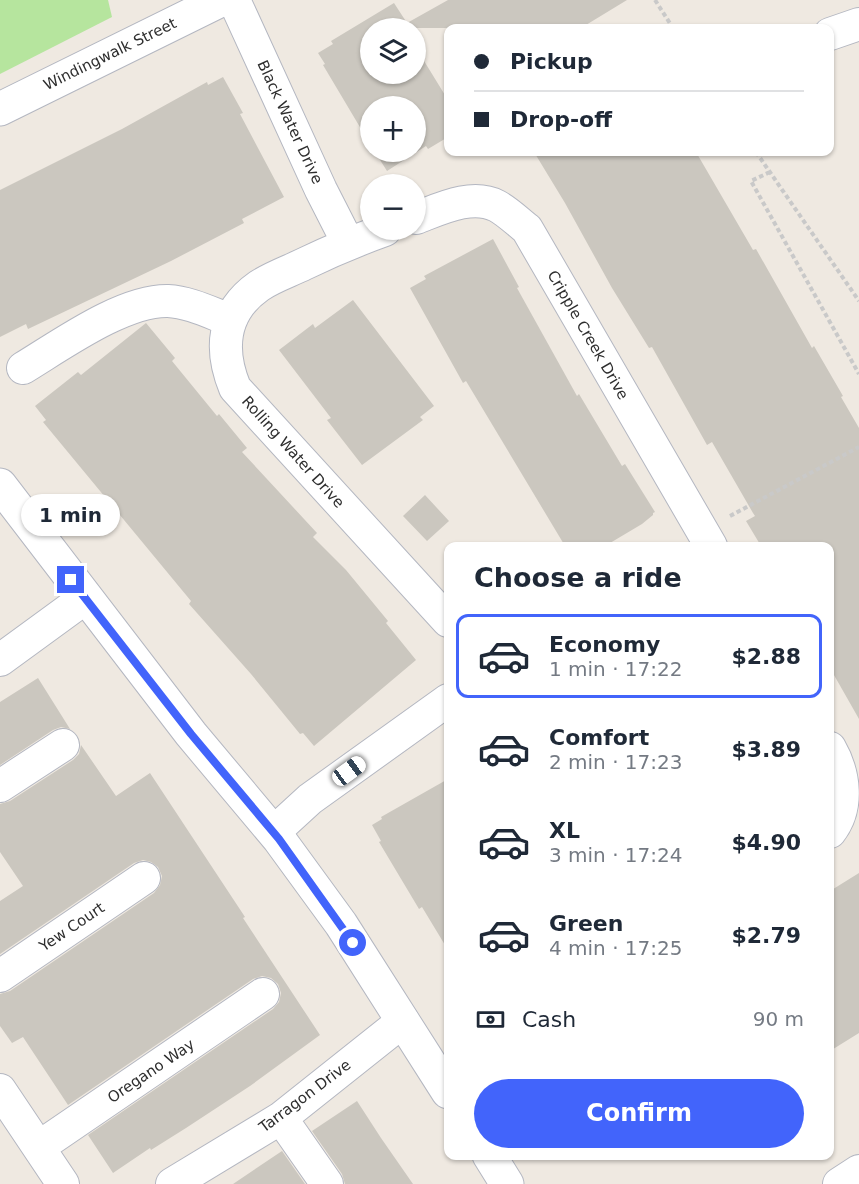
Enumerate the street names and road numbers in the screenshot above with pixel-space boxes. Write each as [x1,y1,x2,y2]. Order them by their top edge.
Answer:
street label: Windingwalk Street [41,14,179,94]
street label: Black Water Drive [253,57,327,187]
street label: Cripple Creek Drive [544,267,632,403]
street label: Rolling Water Drive [238,392,348,512]
street label: Yew Court [35,899,108,956]
street label: Oregano Way [104,1035,198,1107]
street label: Tarragon Drive [255,1056,354,1137]

